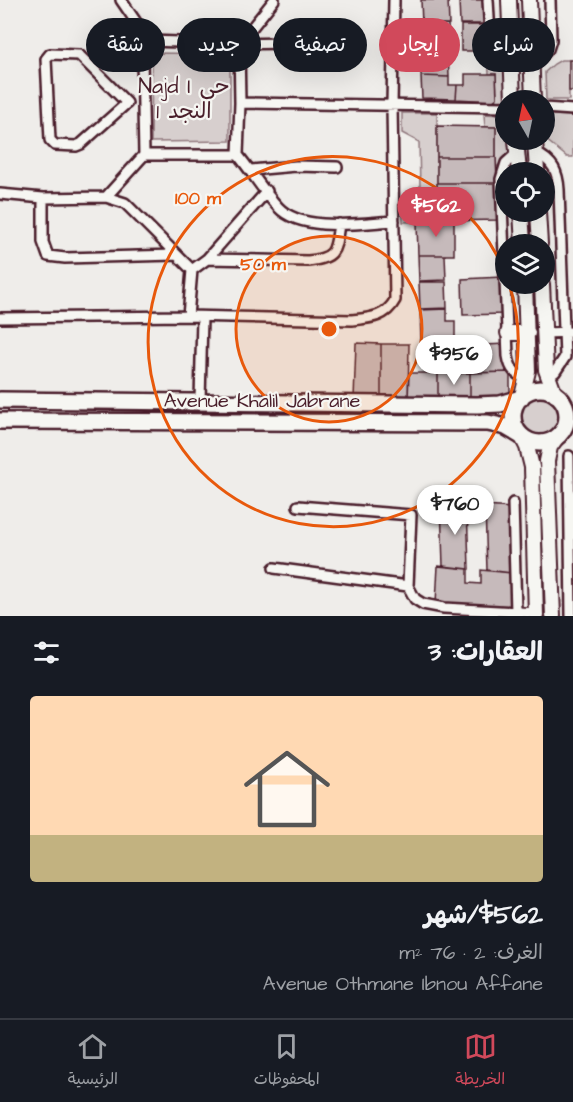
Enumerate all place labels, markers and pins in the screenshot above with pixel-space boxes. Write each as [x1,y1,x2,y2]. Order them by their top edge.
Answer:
pin: $562 [400,187,472,238]
centre of rings [319,319,339,339]
pin: $956 [418,335,490,386]
pin: $760 [419,485,491,536]

